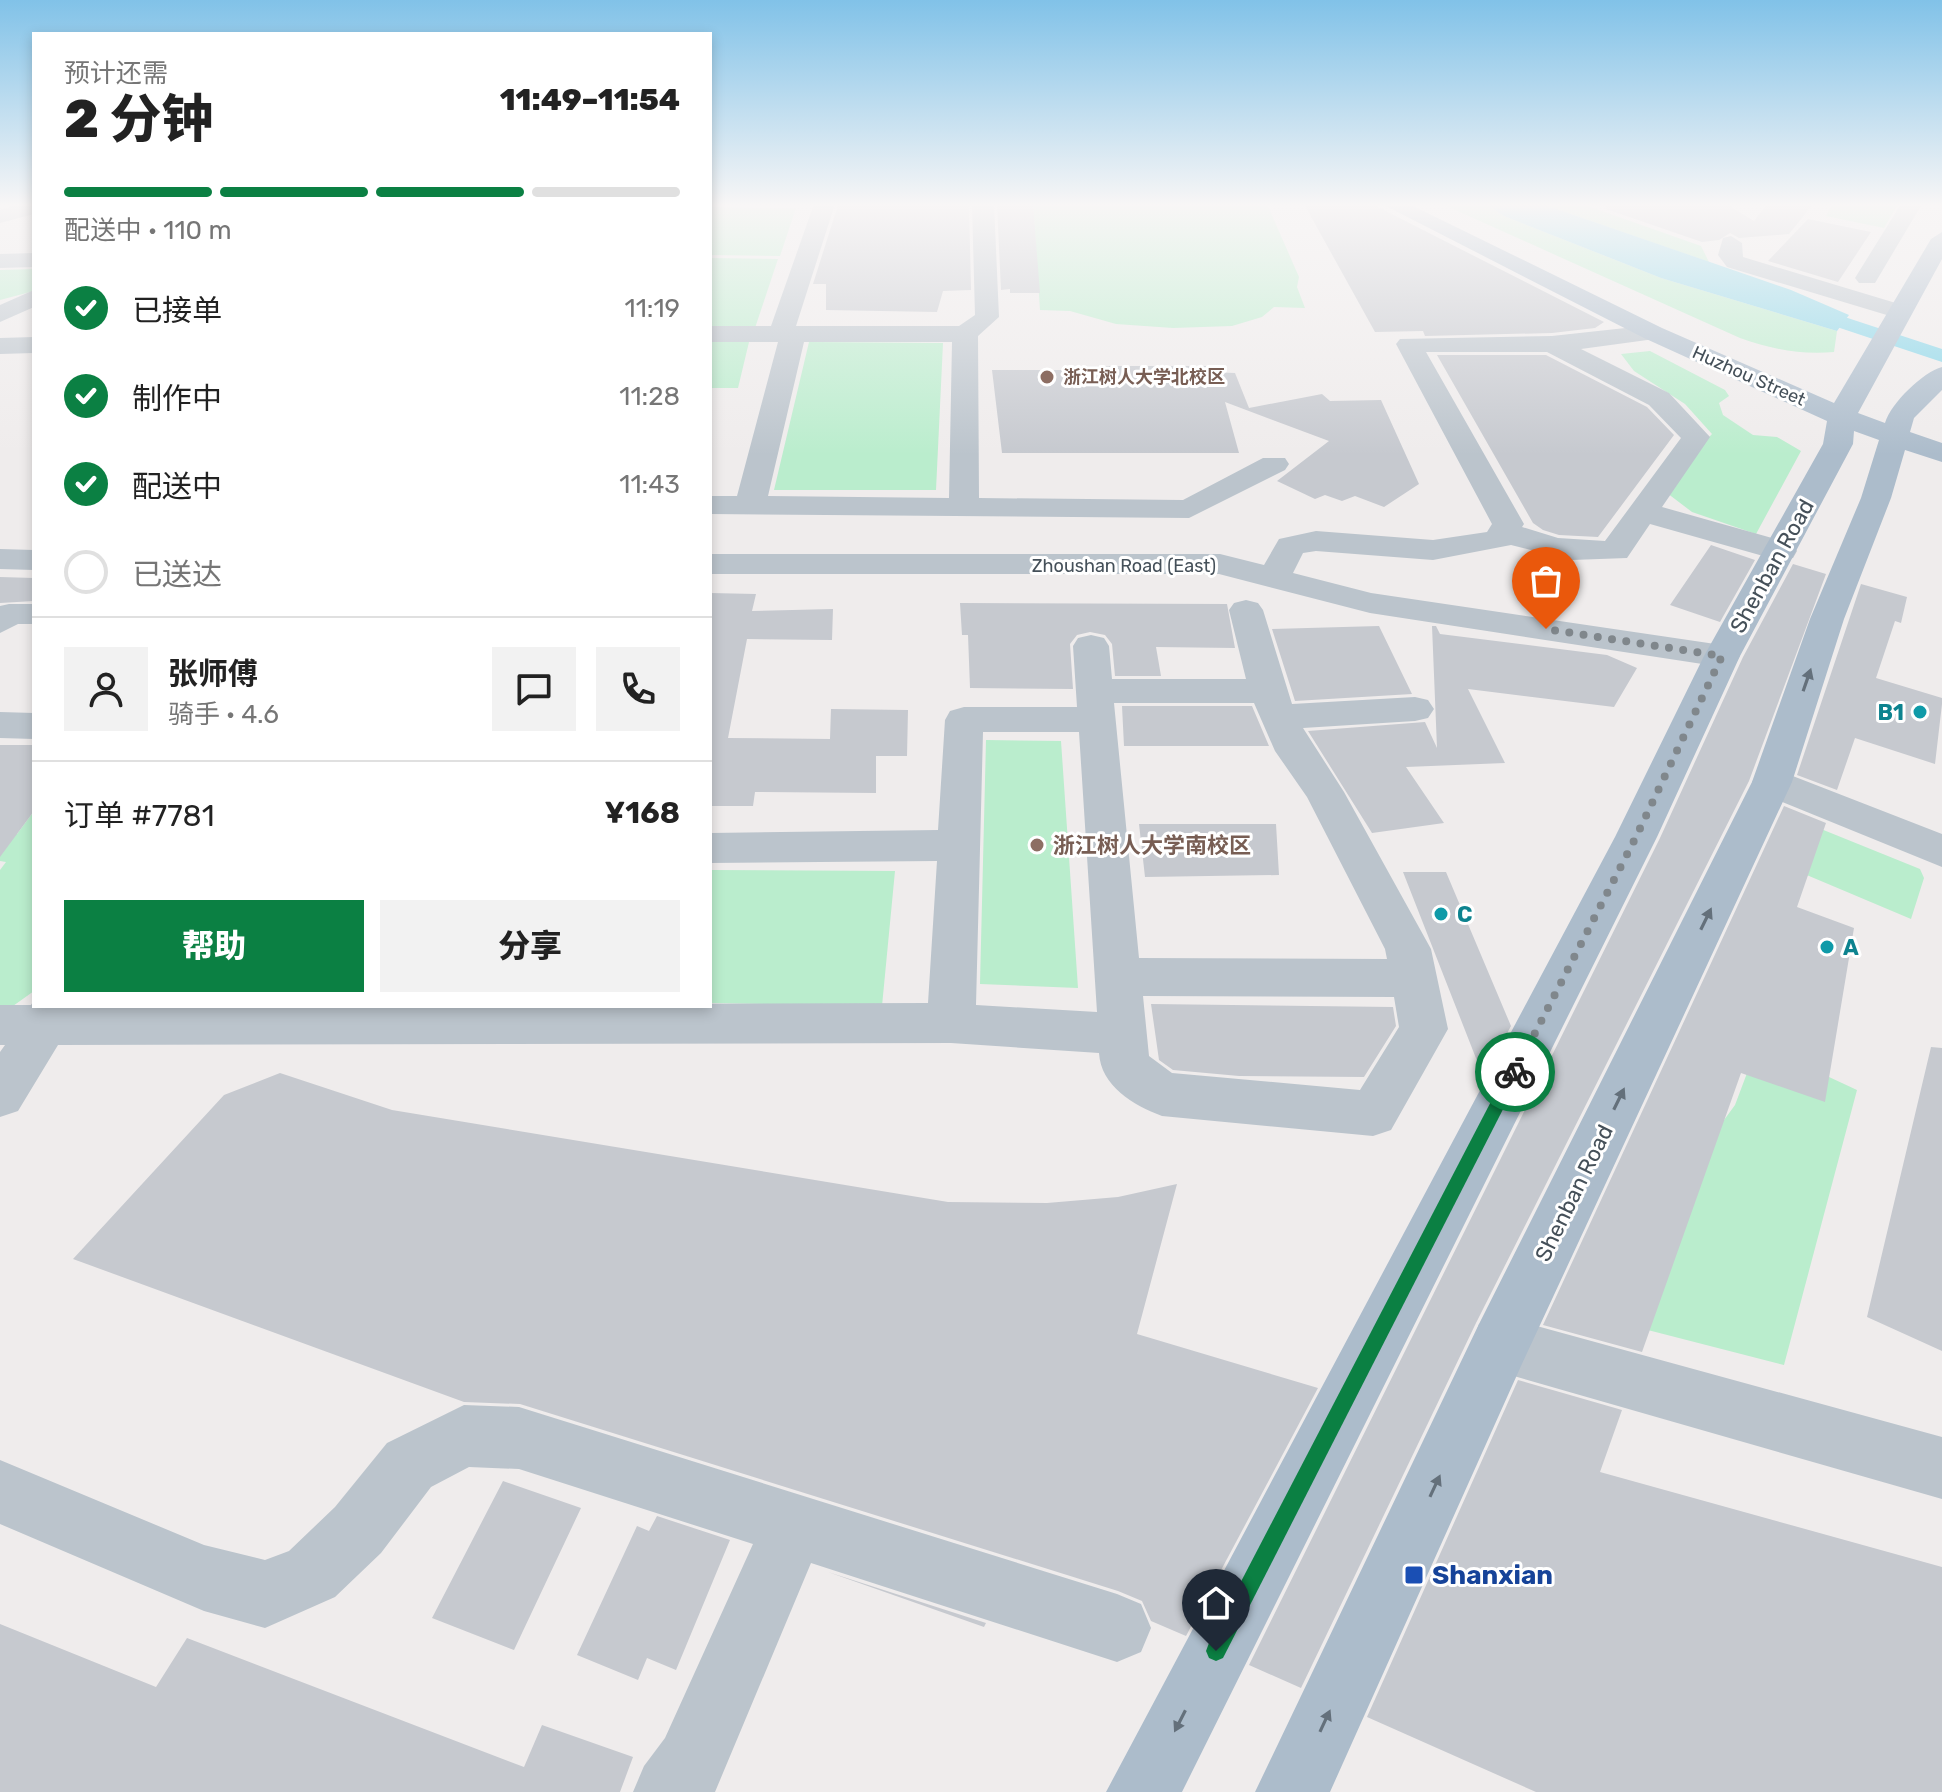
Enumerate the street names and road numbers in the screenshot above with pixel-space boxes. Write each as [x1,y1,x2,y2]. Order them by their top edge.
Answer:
street label: Huzhou Street [1689,341,1809,411]
street label: Shenban Road [1724,494,1820,638]
street label: Zhoushan Road (East) [1032,555,1216,577]
street label: Shenban Road [1529,1120,1619,1266]

